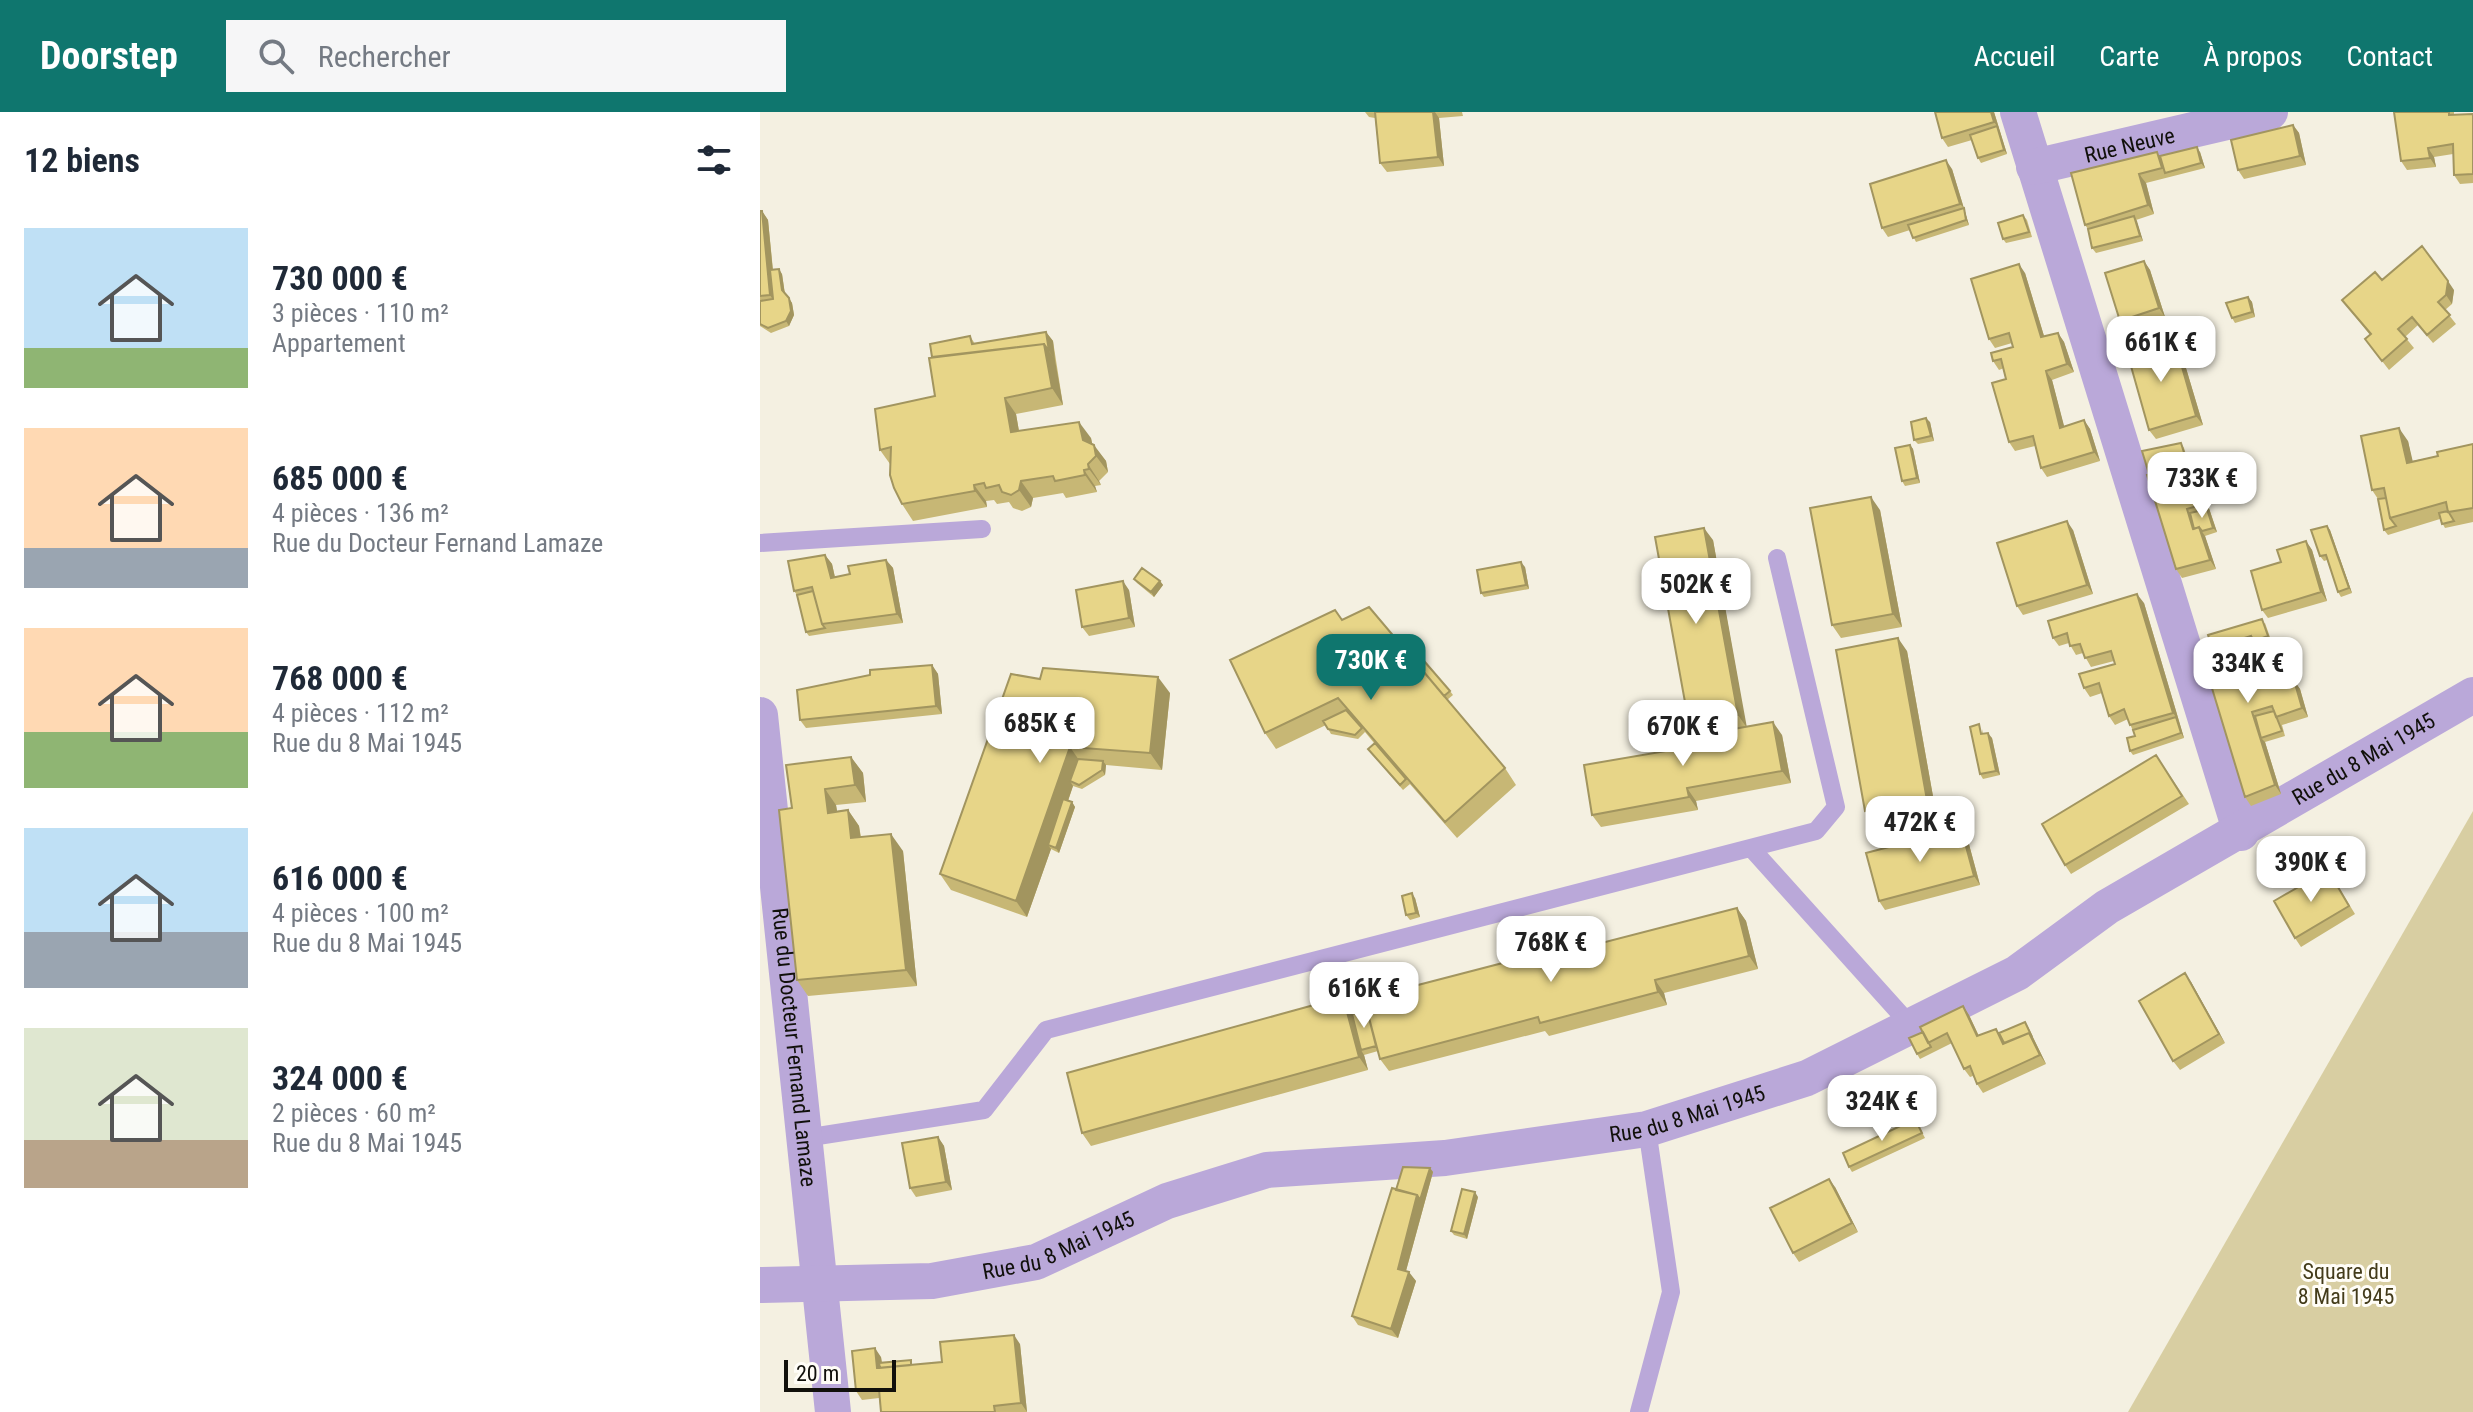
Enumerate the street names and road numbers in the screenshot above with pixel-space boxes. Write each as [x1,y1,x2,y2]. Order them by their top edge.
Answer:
street label: Rue Neuve [2082,123,2177,168]
street label: Rue du 8 Mai 1945 [2288,708,2440,810]
street label: Rue du Docteur Fernand Lamaze [767,906,821,1188]
street label: Rue du 8 Mai 1945 [1608,1080,1768,1147]
street label: Rue du 8 Mai 1945 [980,1206,1138,1285]

